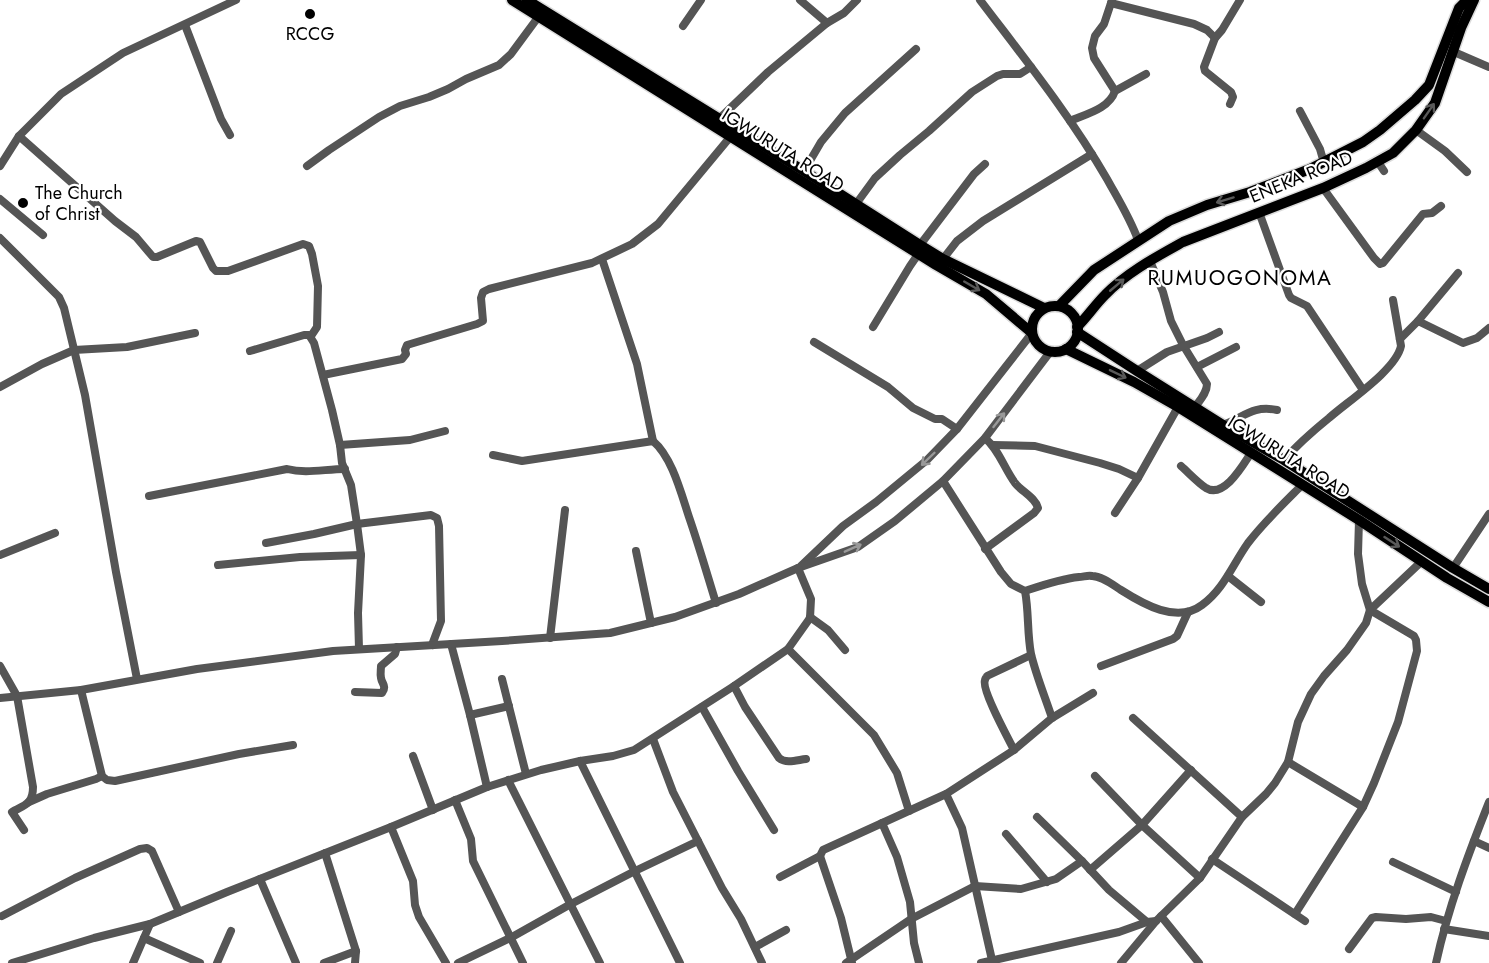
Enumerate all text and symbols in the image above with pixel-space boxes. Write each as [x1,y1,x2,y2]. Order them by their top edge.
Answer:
marker: RCCG [303,7,317,21]
place label: RCCG [286,21,334,47]
street label: IGWURUTA ROAD [717,102,849,198]
one-way arrow [1423,102,1436,119]
street label: ENEKA ROAD [1246,145,1356,209]
place label: The Church of Christ [35,180,123,227]
one-way arrow [1216,195,1235,206]
marker: The Church of Christ [16,196,30,210]
district label: RUMUOGONOMA [1148,263,1332,293]
one-way arrow [1109,278,1125,291]
one-way arrow [963,280,980,292]
one-way arrow [1109,369,1127,381]
street label: IGWURUTA ROAD [1223,409,1355,505]
one-way arrow [992,413,1005,429]
one-way arrow [920,452,935,466]
one-way arrow [1383,536,1400,548]
one-way arrow [844,542,862,553]

